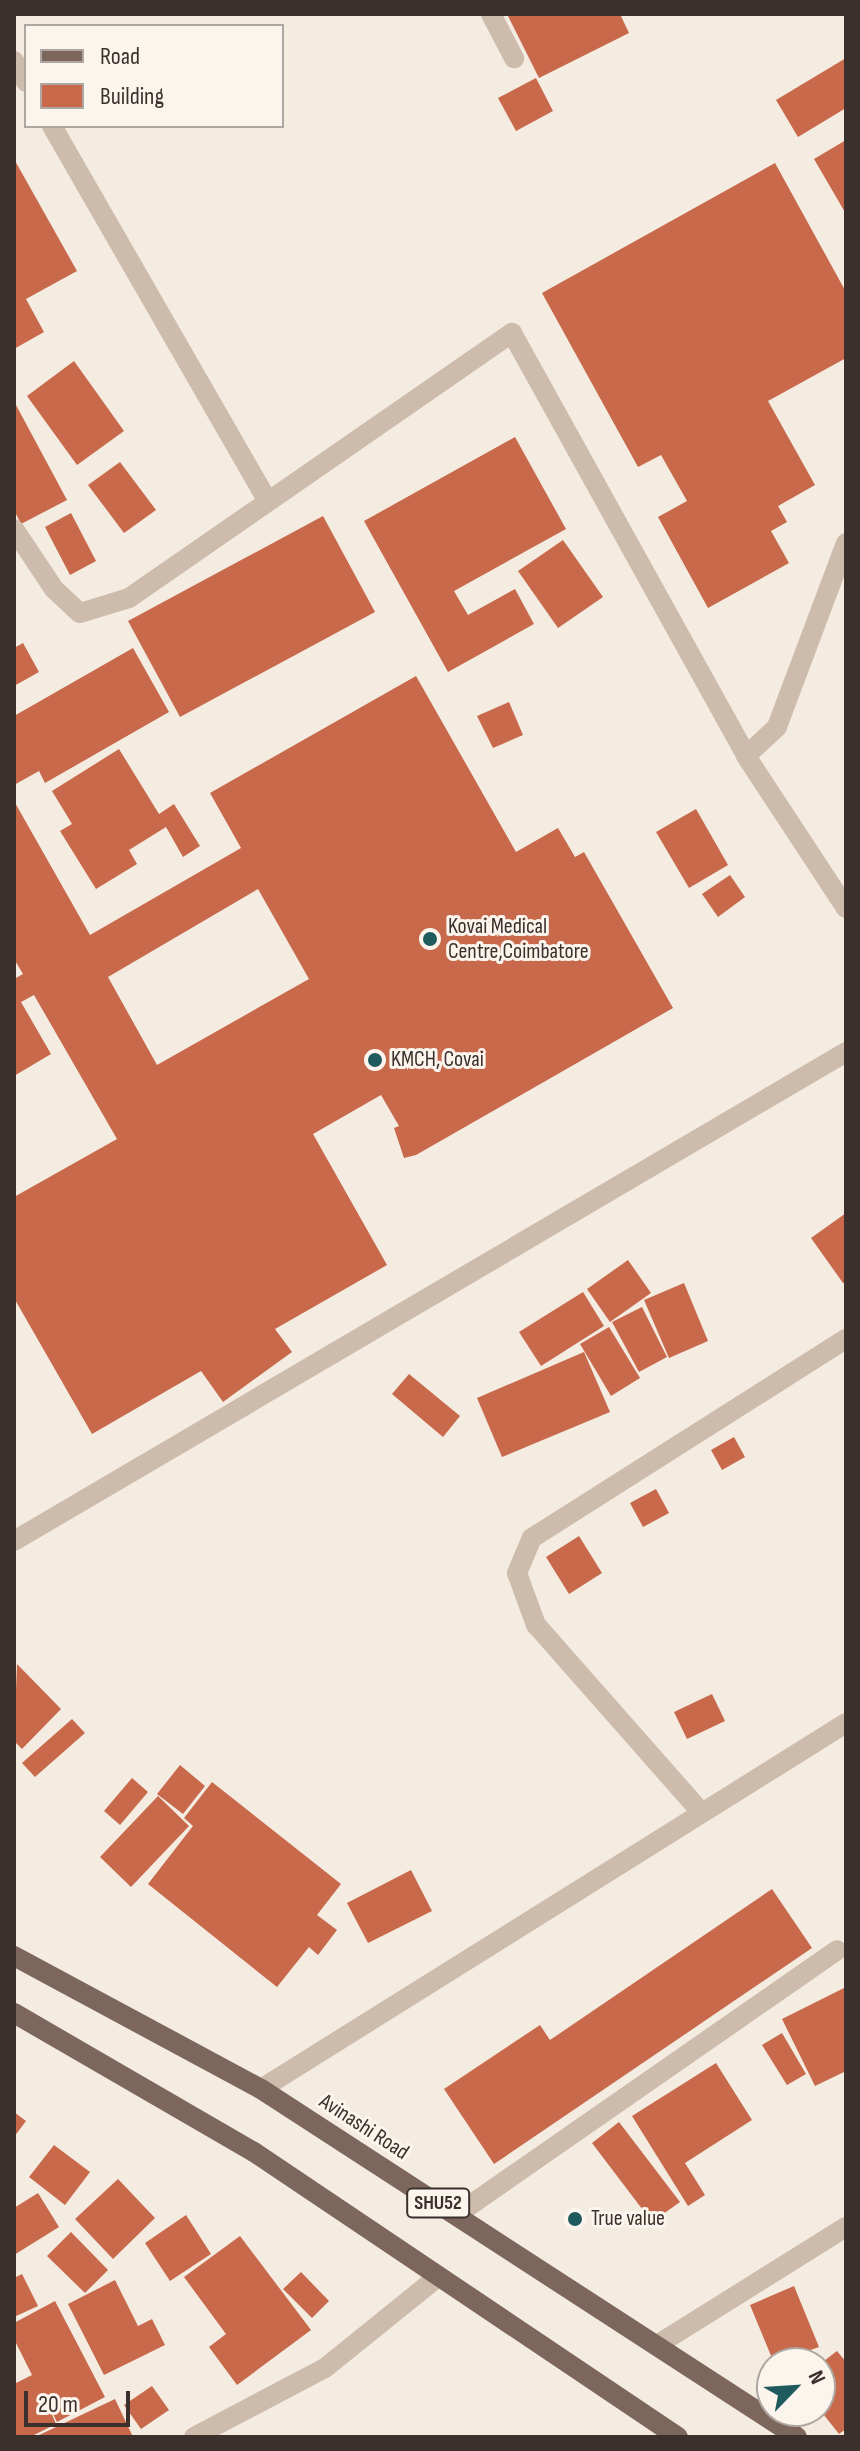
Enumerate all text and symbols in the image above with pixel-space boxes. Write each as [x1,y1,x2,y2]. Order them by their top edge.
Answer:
legend [24,24,284,128]
text: Road [100,42,140,71]
text: Building [100,82,164,111]
place label: Kovai Medical Centre,Coimbatore [448,913,588,964]
marker: Kovai Medical Centre,Coimbatore [419,928,441,950]
place label: KMCH, Covai [391,1047,484,1073]
marker: KMCH, Covai [366,1051,384,1069]
street label: Avinashi Road [314,2088,414,2166]
road number: SHU52 [406,2187,470,2219]
place label: True value [591,2206,665,2232]
marker: True value [566,2210,584,2228]
north arrow [756,2347,836,2427]
text: N [802,2366,831,2389]
scale bar [28,2375,134,2425]
text: 20 m [38,2390,78,2419]

